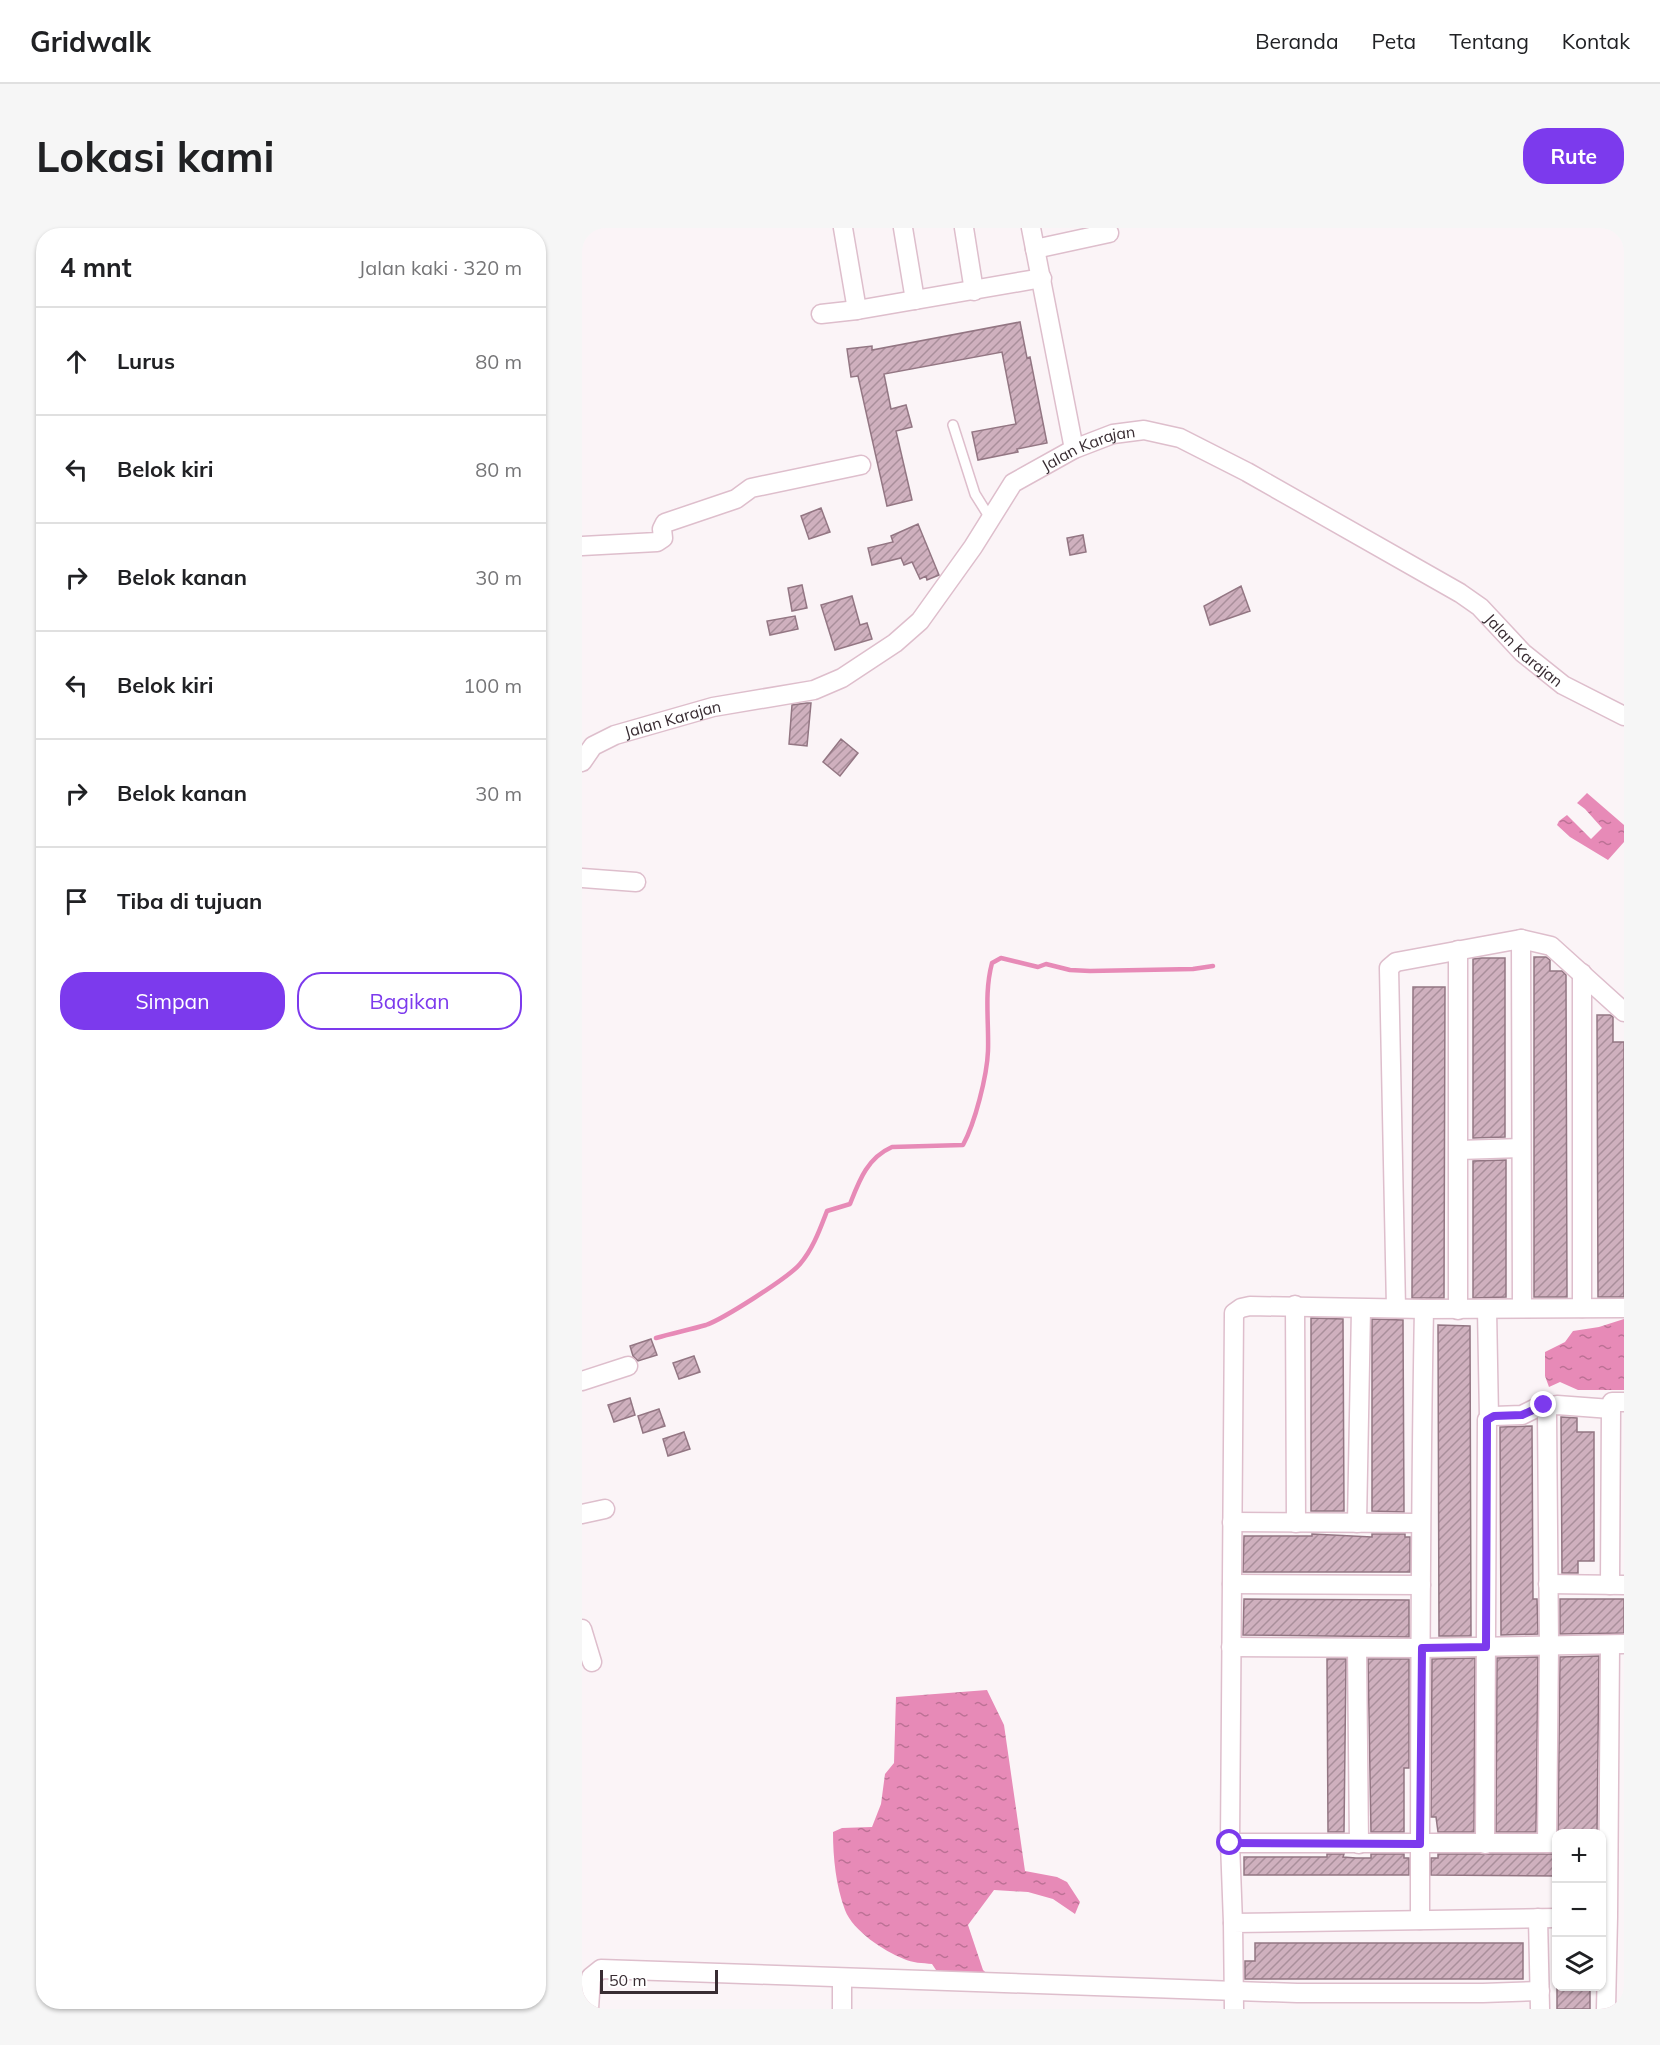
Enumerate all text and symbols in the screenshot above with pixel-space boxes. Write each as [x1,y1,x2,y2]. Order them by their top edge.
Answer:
text: Gridwalk [30,24,151,59]
text: Beranda [1255,28,1339,54]
text: Peta [1372,28,1416,54]
text: Tentang [1449,28,1529,54]
text: Kontak [1562,28,1630,54]
button: Rute [1523,128,1624,184]
text: Lokasi kami [36,130,274,183]
text: 4 mnt [60,251,132,284]
text: Jalan kaki · 320 m [359,255,522,280]
icon: ahead [60,345,93,378]
text: Lurus [117,347,175,375]
text: 80 m [475,349,522,374]
street label: Jalan Karajan [1038,421,1136,475]
icon: left [60,453,93,486]
text: Belok kiri [117,455,213,483]
text: 80 m [475,457,522,482]
icon: right [60,561,93,594]
text: Belok kanan [117,563,247,591]
text: 30 m [475,565,522,590]
street label: Jalan Karajan [1481,609,1567,691]
icon: left [60,669,93,702]
text: Belok kiri [117,671,213,699]
text: 100 m [463,673,522,698]
street label: Jalan Karajan [622,696,723,742]
icon: right [60,777,93,810]
text: Belok kanan [117,779,247,807]
text: 30 m [475,781,522,806]
icon: arrive [60,885,93,918]
text: Tiba di tujuan [117,887,262,915]
button: Simpan [60,972,285,1030]
button: Bagikan [297,972,522,1030]
route end [1530,1391,1556,1417]
route start [1216,1829,1242,1855]
map controls [1552,1829,1606,1991]
button: + [1552,1829,1606,1883]
button: − [1552,1883,1606,1937]
button: layers [1552,1937,1606,1991]
scale bar [600,1967,718,1994]
text: 50 m [609,1970,646,1990]

